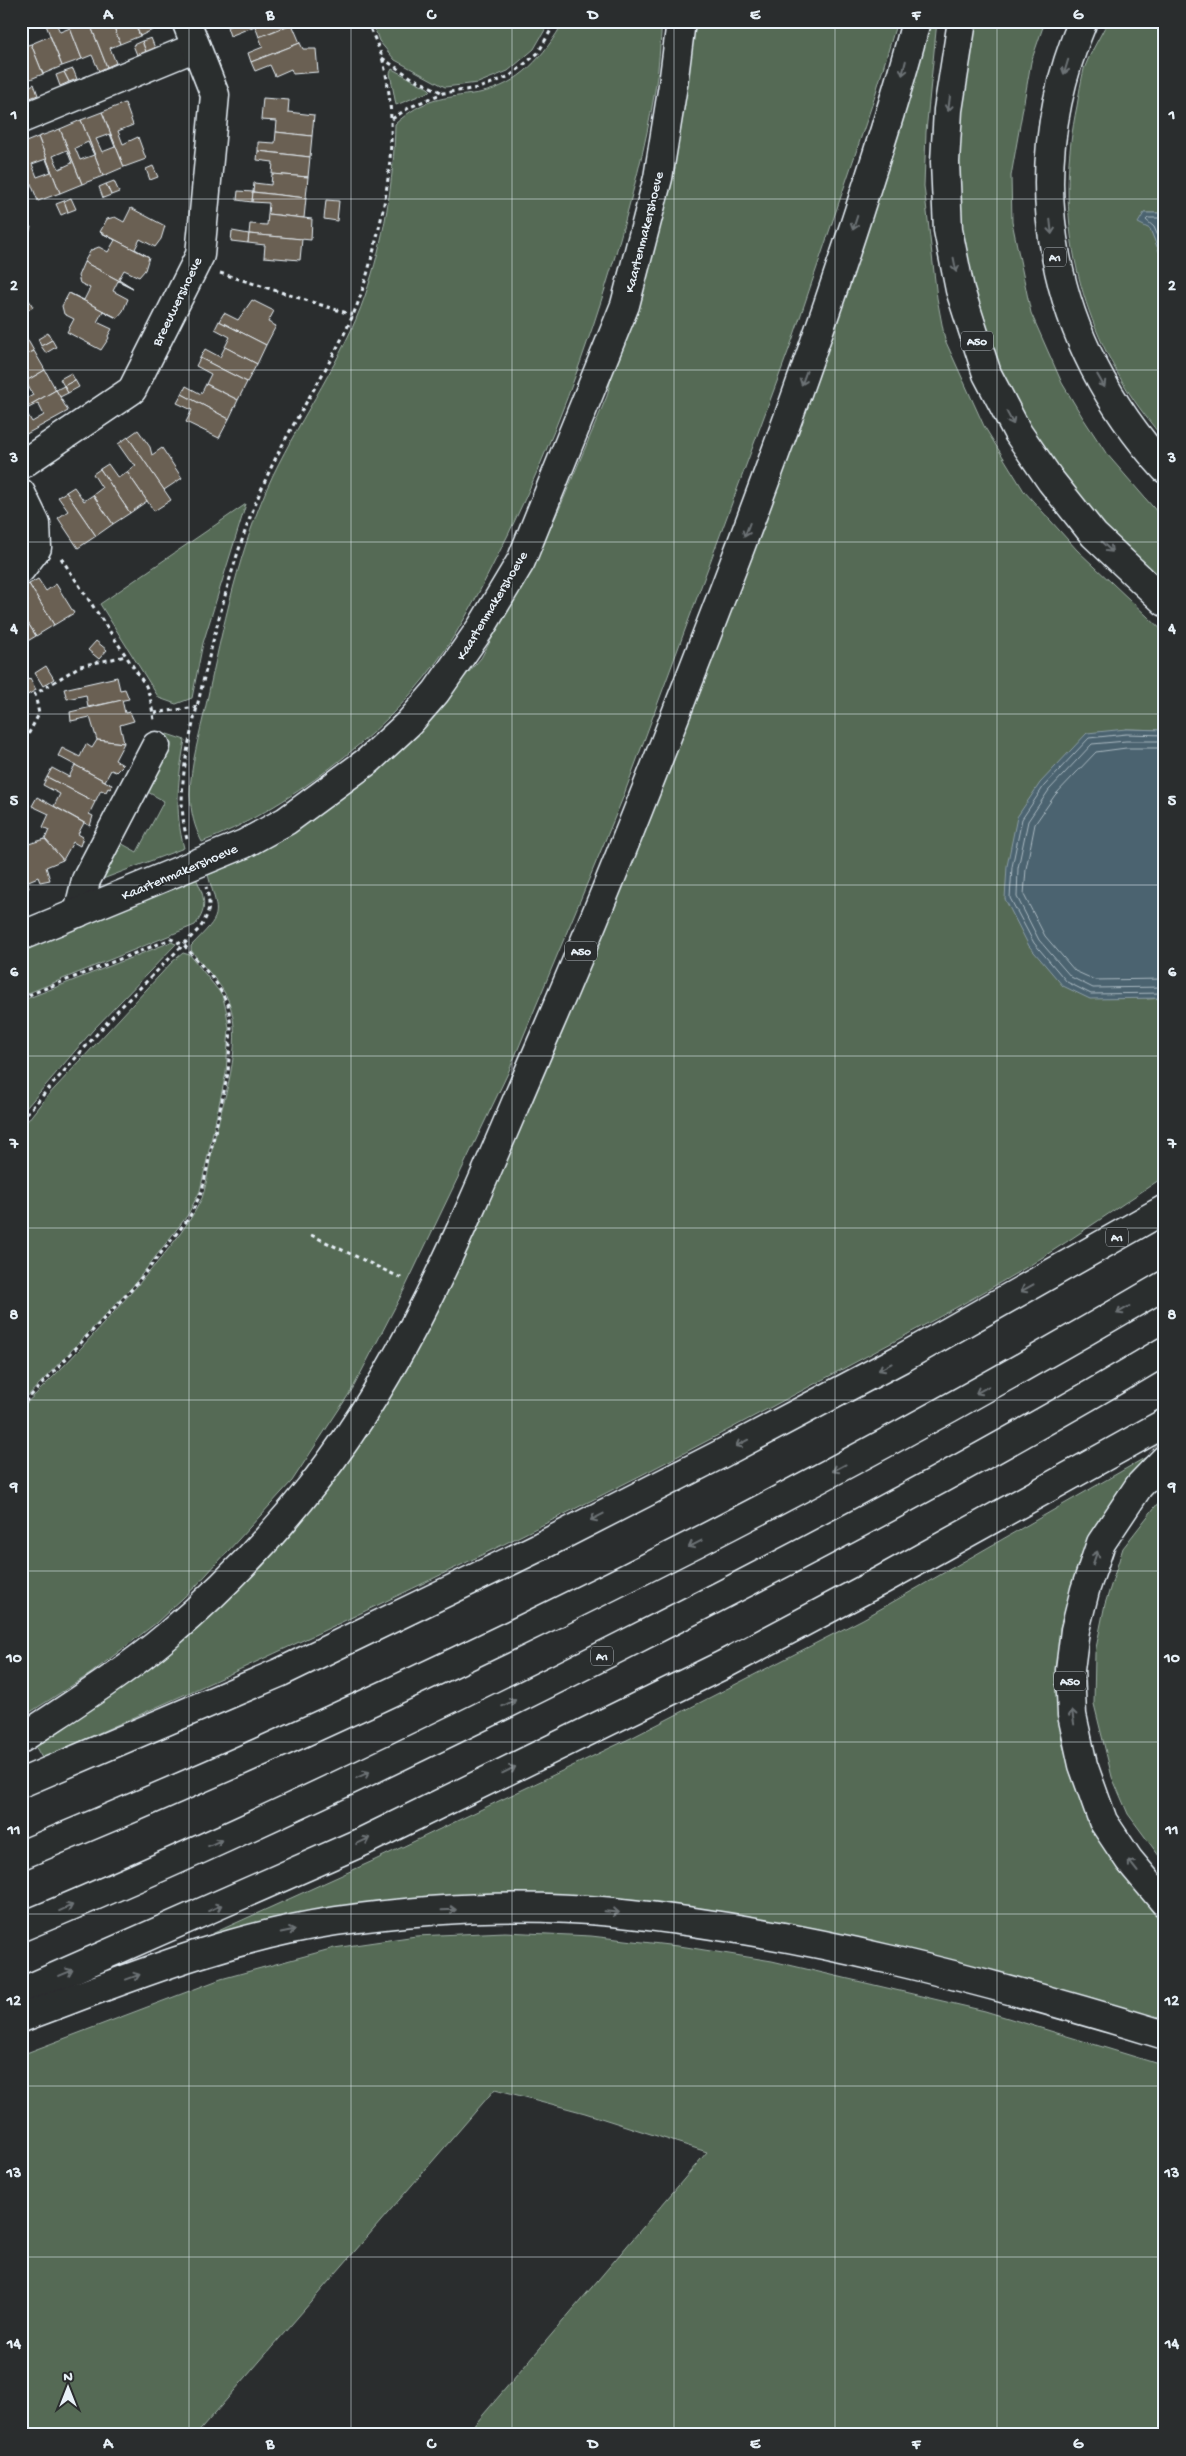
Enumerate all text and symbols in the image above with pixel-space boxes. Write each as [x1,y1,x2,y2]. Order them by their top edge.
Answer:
text: A [102,7,114,26]
text: B [265,7,275,26]
text: C [426,7,437,26]
text: D [586,7,599,26]
text: E [750,7,761,26]
text: F [911,7,922,26]
text: G [1073,7,1084,26]
one-way arrow [1061,58,1071,74]
one-way arrow [899,60,908,76]
one-way arrow [944,96,954,112]
text: 1 [10,107,17,126]
text: 1 [1168,107,1175,126]
street label: Kaartenmakershoeve [622,169,669,295]
one-way arrow [850,215,859,231]
one-way arrow [1046,219,1055,235]
road number: A1 [1044,248,1066,266]
street label: Breeuwershoeve [149,254,207,350]
one-way arrow [951,257,961,273]
text: 2 [10,278,18,297]
text: 2 [1168,278,1176,297]
road number: A50 [961,332,993,351]
one-way arrow [799,369,808,385]
one-way arrow [1096,373,1106,388]
one-way arrow [1005,410,1015,425]
text: 3 [9,450,18,469]
text: 3 [1167,450,1176,469]
one-way arrow [742,522,752,537]
one-way arrow [1101,541,1114,553]
street label: Kaartenmakershoeve [454,548,533,664]
text: 4 [9,621,18,640]
text: 4 [1167,621,1176,640]
text: 5 [10,793,19,812]
text: 5 [1168,793,1177,812]
street label: Kaartenmakershoeve [119,841,241,905]
road number: A50 [565,941,597,960]
text: 6 [10,964,19,983]
text: 6 [1168,964,1177,983]
text: 7 [9,1136,19,1155]
text: 7 [1167,1136,1177,1155]
road number: A1 [1106,1228,1128,1246]
one-way arrow [1020,1283,1035,1293]
one-way arrow [1116,1305,1130,1315]
text: 8 [10,1307,19,1326]
text: 8 [1168,1307,1177,1326]
one-way arrow [878,1363,893,1372]
one-way arrow [974,1385,989,1395]
one-way arrow [734,1438,749,1448]
one-way arrow [832,1464,847,1473]
text: 9 [9,1479,18,1498]
text: 9 [1167,1479,1176,1498]
one-way arrow [590,1513,605,1522]
one-way arrow [688,1540,703,1549]
one-way arrow [1091,1551,1100,1567]
road number: A1 [591,1646,613,1665]
text: 10 [5,1650,22,1669]
text: 10 [1163,1650,1180,1669]
road number: A50 [1054,1672,1086,1690]
one-way arrow [501,1698,516,1708]
one-way arrow [1068,1710,1078,1726]
one-way arrow [502,1765,517,1775]
one-way arrow [355,1769,370,1779]
text: 11 [7,1822,20,1841]
text: 11 [1165,1822,1178,1841]
one-way arrow [355,1836,370,1846]
one-way arrow [207,1837,222,1847]
one-way arrow [1128,1860,1139,1873]
one-way arrow [58,1902,73,1912]
one-way arrow [207,1902,222,1912]
one-way arrow [441,1906,457,1915]
one-way arrow [603,1907,619,1917]
one-way arrow [280,1926,296,1935]
one-way arrow [58,1967,73,1977]
one-way arrow [124,1972,140,1981]
text: 12 [6,1993,21,2012]
text: 12 [1164,1993,1179,2012]
text: 13 [6,2165,21,2184]
text: 13 [1164,2165,1179,2184]
text: 14 [6,2336,21,2355]
text: 14 [1164,2336,1179,2355]
north arrow [42,2364,92,2414]
text: N [63,2369,73,2386]
text: A [102,2436,114,2455]
text: B [265,2436,275,2455]
text: C [426,2436,437,2455]
text: D [586,2436,599,2455]
text: E [750,2436,761,2455]
text: F [911,2436,922,2455]
text: G [1073,2436,1084,2455]

